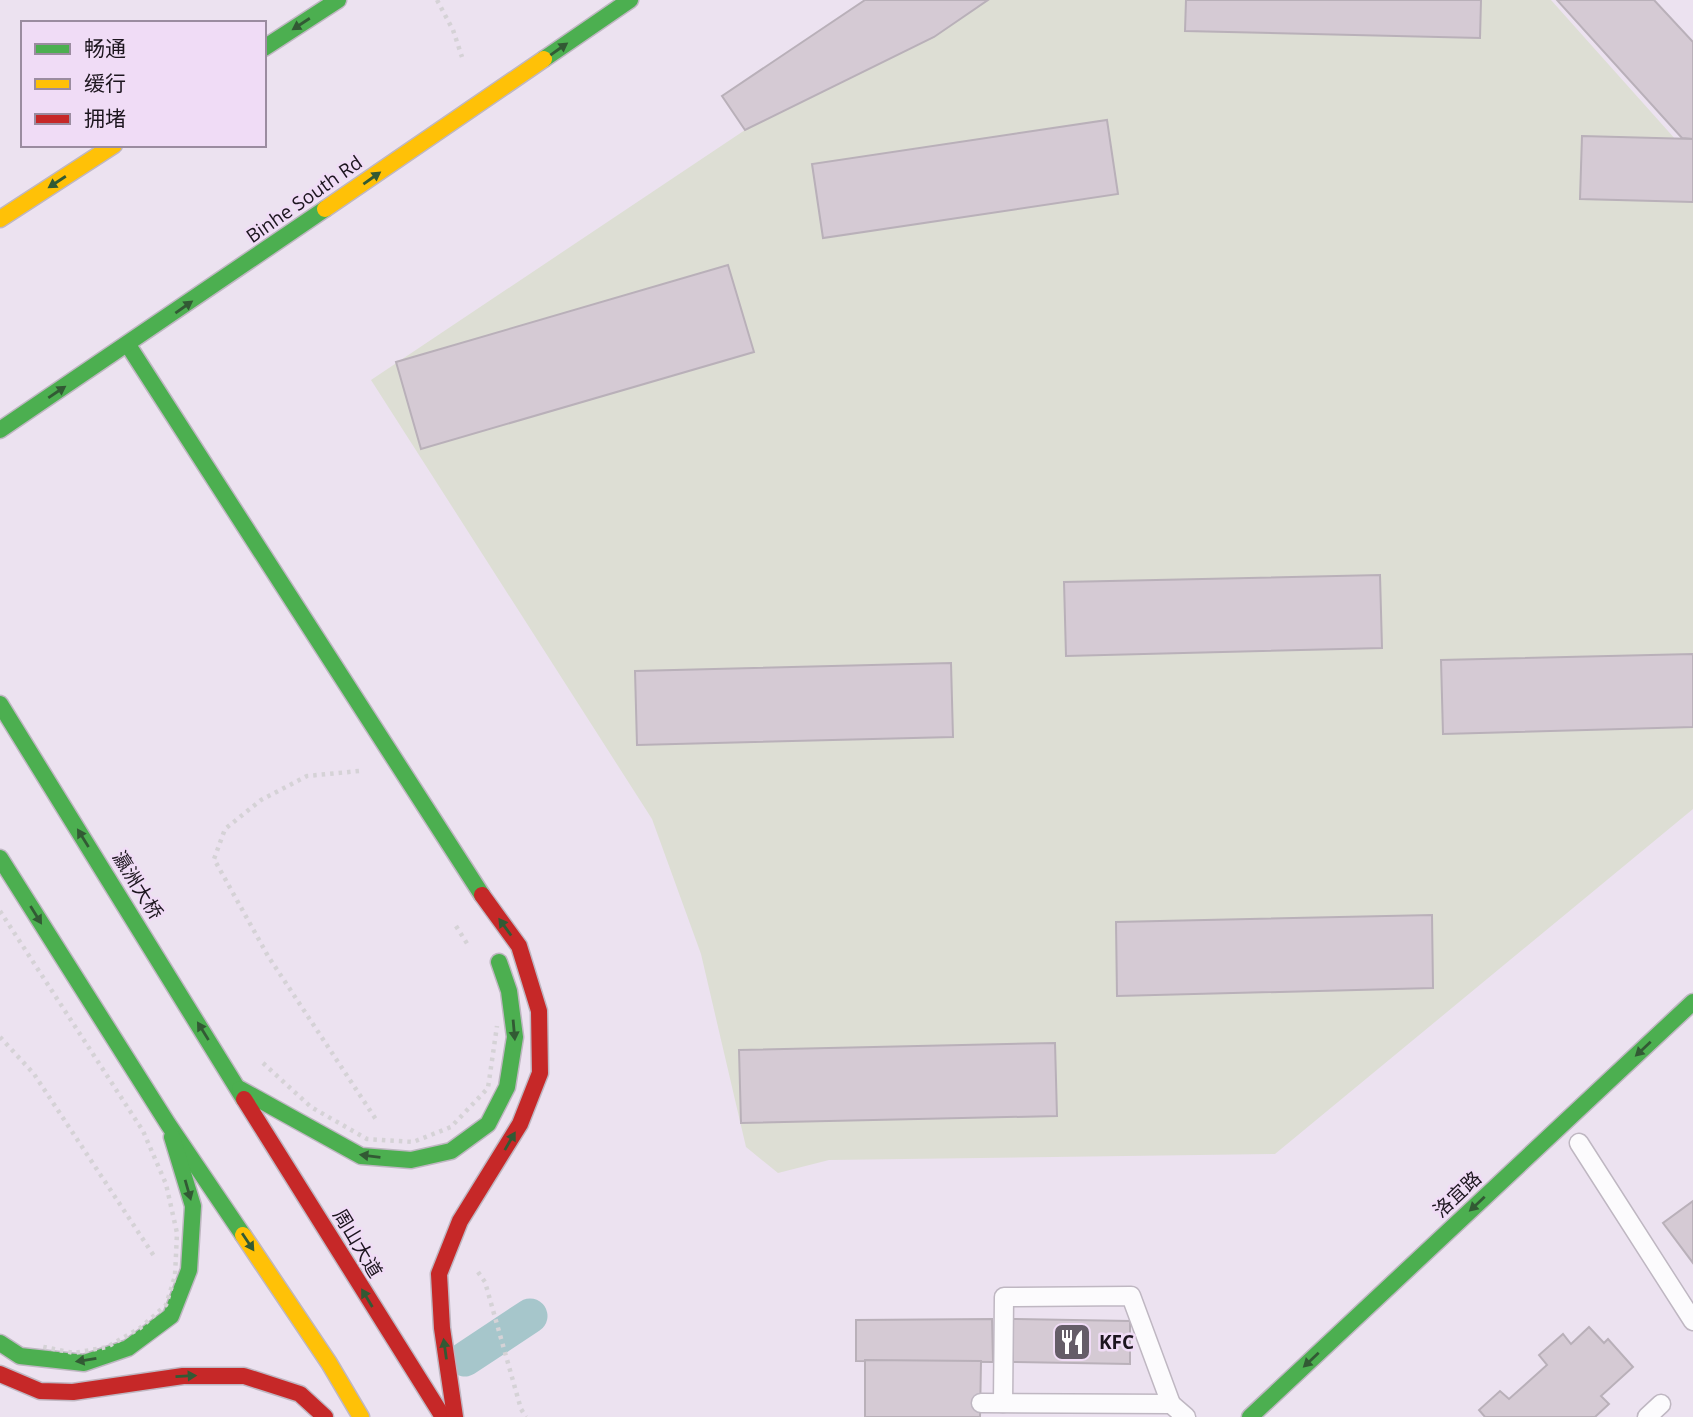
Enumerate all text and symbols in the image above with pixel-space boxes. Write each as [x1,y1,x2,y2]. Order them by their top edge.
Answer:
one-way arrow [292,17,311,30]
legend [21,21,266,147]
text: 畅通 [84,34,126,62]
one-way arrow [550,42,568,56]
text: 缓行 [84,69,126,97]
text: 拥堵 [84,104,126,132]
street label: Binhe South Rd [241,149,367,249]
one-way arrow [363,171,381,185]
one-way arrow [48,175,66,189]
one-way arrow [175,300,193,314]
one-way arrow [48,385,66,399]
one-way arrow [77,828,90,847]
street label: 瀛洲大桥 [107,846,169,924]
one-way arrow [30,906,43,925]
one-way arrow [498,918,512,936]
one-way arrow [509,1019,520,1041]
one-way arrow [197,1021,210,1040]
one-way arrow [1635,1040,1652,1056]
one-way arrow [504,1131,516,1150]
one-way arrow [359,1151,381,1162]
street label: 洛宜路 [1427,1165,1487,1223]
one-way arrow [183,1180,193,1201]
one-way arrow [1469,1196,1486,1212]
street label: 周山大道 [327,1204,389,1282]
one-way arrow [241,1232,254,1252]
one-way arrow [361,1288,373,1307]
restaurant icon: KFC [1051,1321,1093,1363]
place label: KFC [1099,1329,1134,1355]
one-way arrow [439,1338,450,1360]
one-way arrow [1302,1352,1320,1368]
one-way arrow [75,1355,97,1366]
one-way arrow [175,1371,197,1382]

